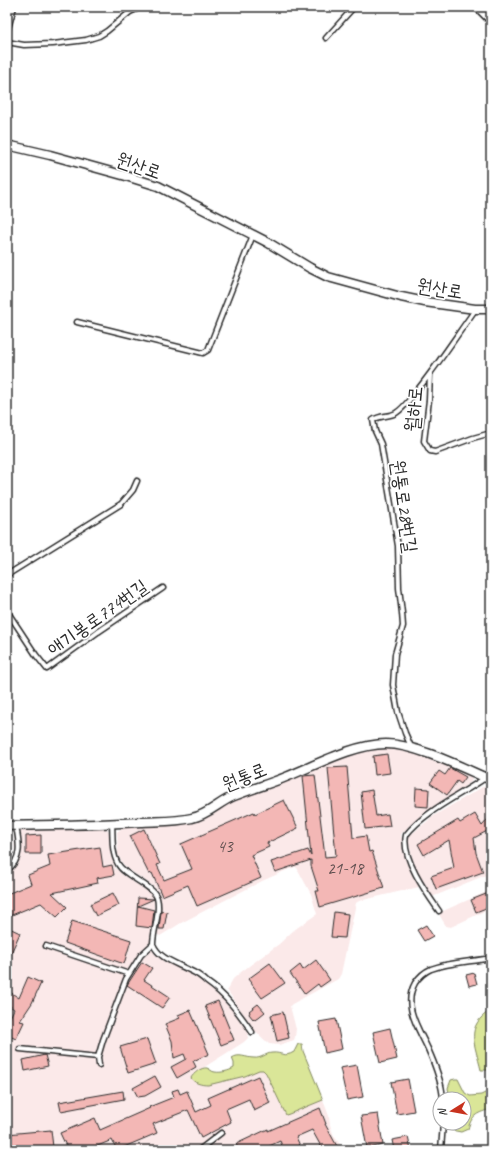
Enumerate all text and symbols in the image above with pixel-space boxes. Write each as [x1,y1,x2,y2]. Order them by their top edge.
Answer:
street label: 원산로 [113,147,164,185]
street label: 원산로 [415,274,464,304]
street label: 월하로 [400,385,428,433]
street label: 원통로28번길 [386,458,422,554]
street label: 애기봉로774번길 [43,574,153,661]
street label: 원통로 [219,757,270,797]
house number: 43 [217,836,234,857]
house number: 21-18 [327,858,365,879]
north arrow [432,1091,472,1131]
text: N [434,1106,450,1118]

